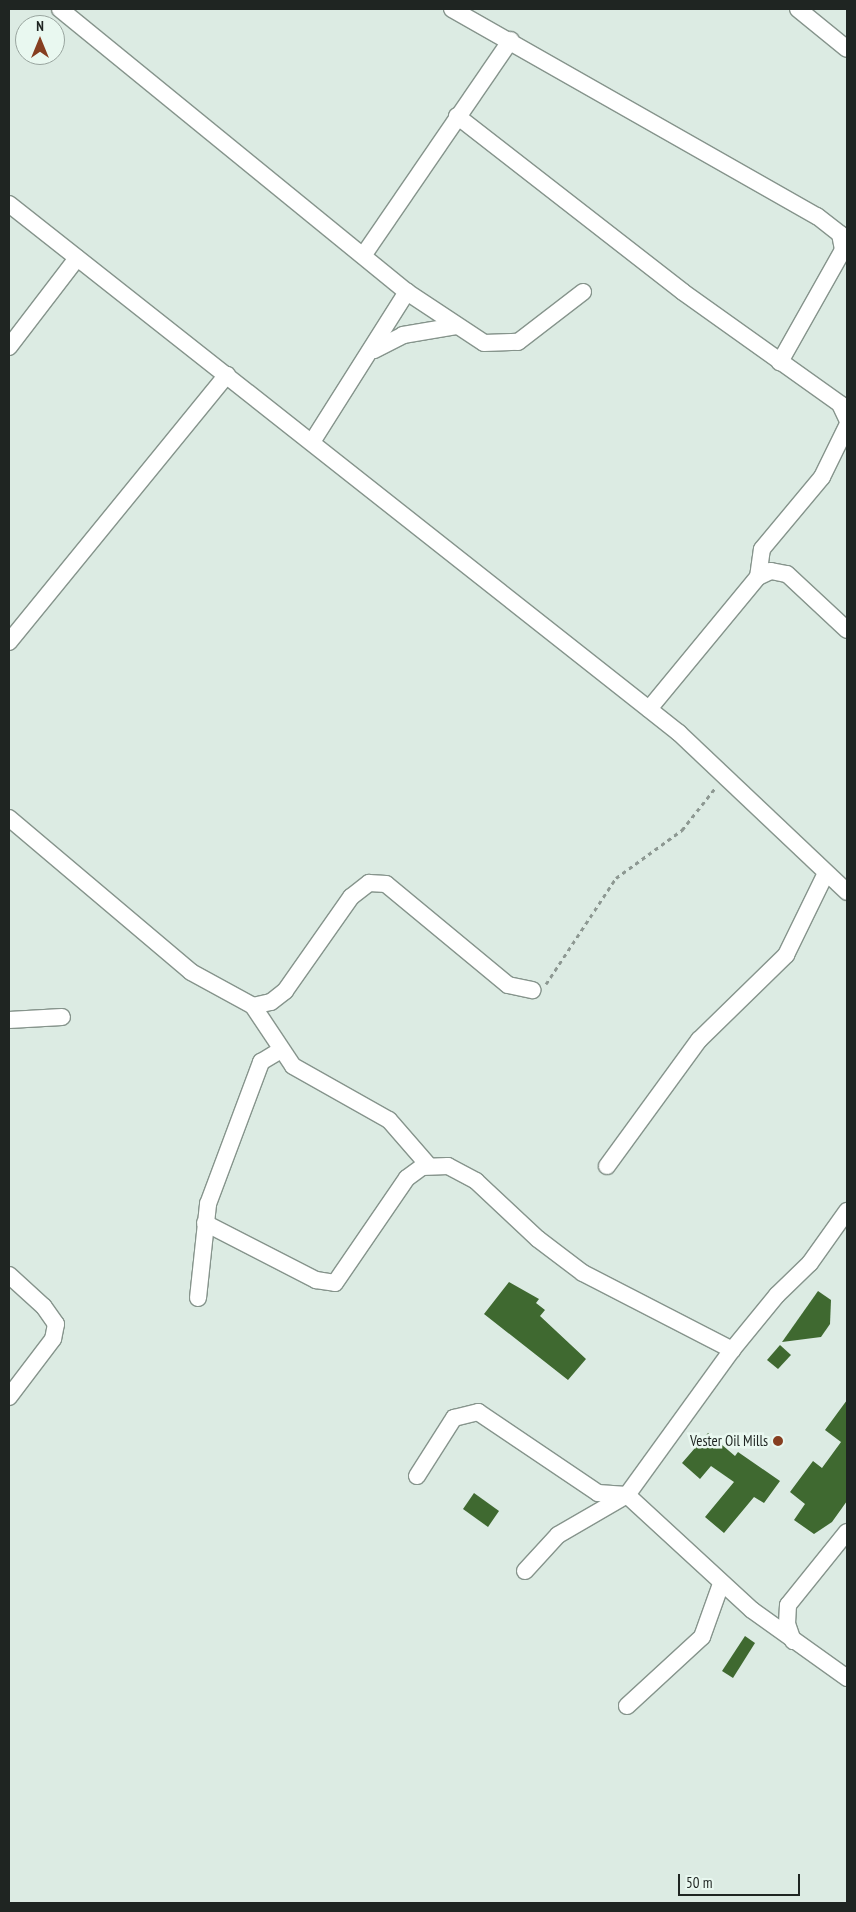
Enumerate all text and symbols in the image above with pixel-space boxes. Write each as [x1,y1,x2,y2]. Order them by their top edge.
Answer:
north arrow [15,15,65,65]
text: N [36,17,44,35]
place label: Vester Oil Mills [690,1432,768,1450]
marker: Vester Oil Mills [772,1435,784,1447]
scale bar [681,1864,804,1896]
text: 50 m [686,1873,712,1892]

